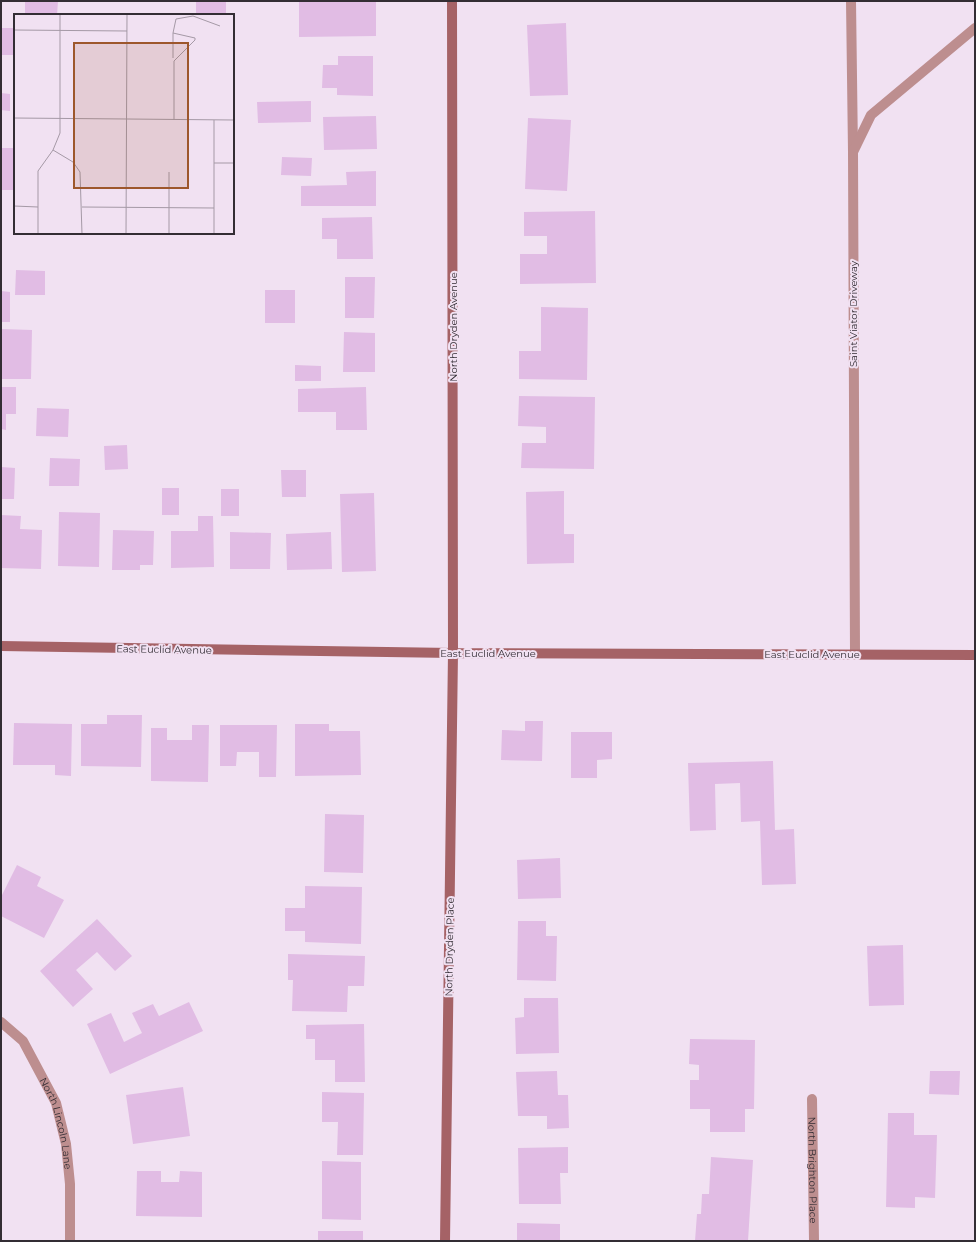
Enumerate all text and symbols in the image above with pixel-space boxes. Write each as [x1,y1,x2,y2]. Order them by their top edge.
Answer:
inset map [14,14,234,234]
street label: Saint Viator Driveway [847,260,860,367]
street label: North Dryden Avenue [447,272,460,382]
street label: East Euclid Avenue [116,642,212,657]
street label: East Euclid Avenue [440,647,536,660]
street label: East Euclid Avenue [764,648,860,661]
street label: North Dryden Place [442,897,457,997]
street label: North Lincoln Lane [37,1075,75,1170]
street label: North Brighton Place [805,1117,820,1223]

